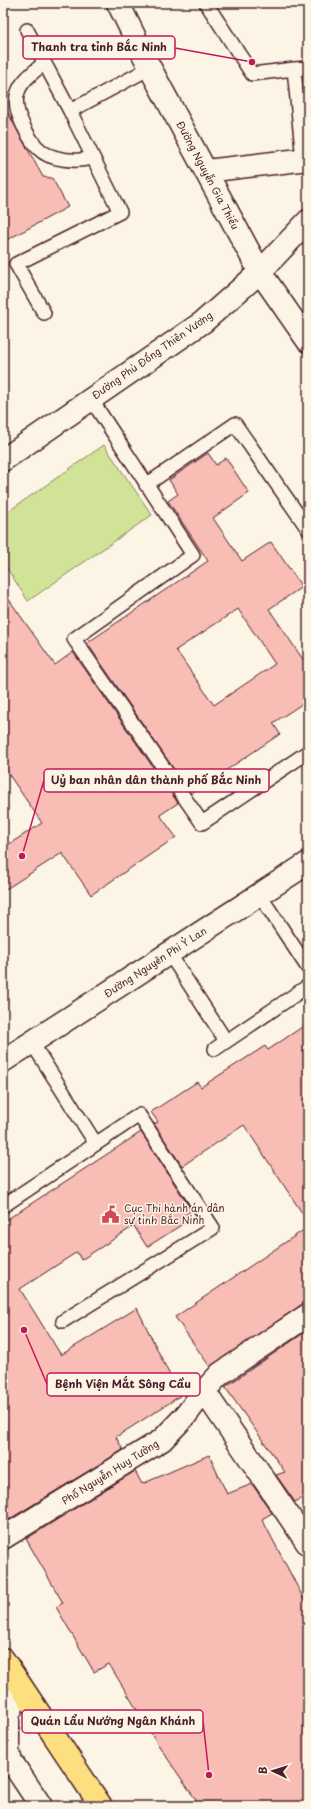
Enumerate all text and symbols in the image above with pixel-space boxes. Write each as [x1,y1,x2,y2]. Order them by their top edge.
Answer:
callout: Thanh tra tỉnh Bắc Ninh [23,36,175,59]
text: Thanh tra tỉnh Bắc Ninh [31,38,167,55]
street label: Đường Nguyễn Gia Thiều [173,118,244,232]
street label: Đường Phù Đổng Thiên Vương [88,307,215,402]
callout: Uỷ ban nhân dân thành phố Bắc Ninh [44,769,269,792]
text: Uỷ ban nhân dân thành phố Bắc Ninh [51,771,261,788]
street label: Đường Nguyên Phi Ỷ Lan [100,923,209,1001]
place label: Cục Thi hành án dân sự tỉnh Bắc Ninh [124,1200,225,1227]
public building icon: Cục Thi hành án dân sự tỉnh Bắc Ninh [101,1204,121,1224]
callout: Bệnh Viện Mắt Sông Cầu [47,1373,200,1396]
text: Bệnh Viện Mắt Sông Cầu [55,1375,191,1392]
street label: Phố Nguyễn Huy Tưởng [58,1435,161,1508]
callout: Quán Lẩu Nướng Ngân Khánh [22,1710,203,1733]
text: Quán Lẩu Nướng Ngân Khánh [31,1712,196,1729]
north arrow [253,1751,293,1791]
text: B [254,1765,271,1775]

